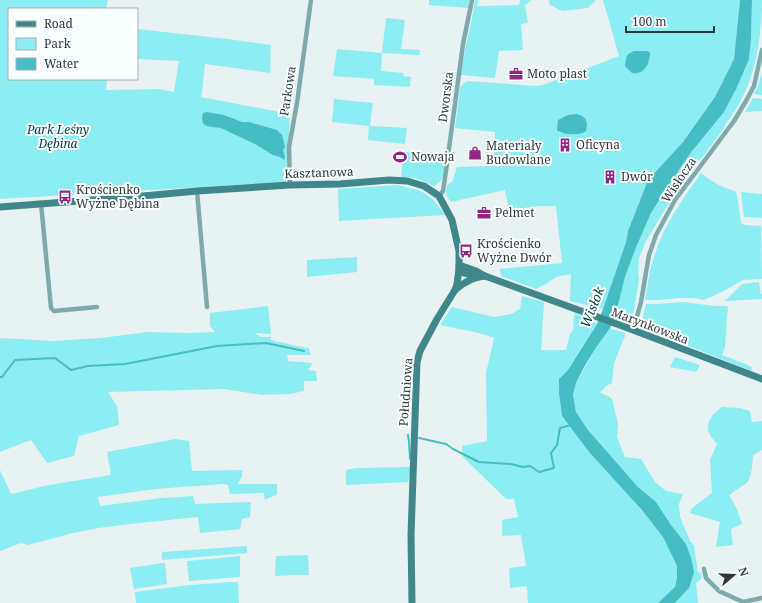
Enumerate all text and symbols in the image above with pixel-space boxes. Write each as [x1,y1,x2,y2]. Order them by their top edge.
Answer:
legend [8,8,138,80]
scale bar [626,8,714,34]
text: 100 m [632,13,667,30]
text: Road [44,15,74,32]
text: Park [44,35,72,52]
text: Water [44,55,79,72]
street label: Parkowa [275,64,300,117]
place label: Moto plast [527,65,587,82]
office icon: Moto plast [508,66,524,82]
street label: Dworska [434,70,457,123]
park label: Park Leśny Dębina [26,121,89,152]
place label: Oficyna [576,136,620,153]
place label: Materiały Budowlane [486,137,551,168]
building icon: Oficyna [557,137,573,153]
shop icon: Materiały Budowlane [467,145,483,161]
place label: Nowaja [411,148,455,165]
sports icon: Nowaja [392,149,408,165]
street label: Wisłocza [657,153,700,206]
street label: Kasztanowa [284,163,354,182]
place label: Dwór [621,168,653,185]
building icon: Dwór [602,169,618,185]
place label: Krościenko Wyżne Dębina [76,181,160,212]
bus stop icon: Krościenko Wyżne Dębina [57,189,73,205]
place label: Pelmet [495,204,534,221]
office icon: Pelmet [476,205,492,221]
place label: Krościenko Wyżne Dwór [477,235,552,266]
bus stop icon: Krościenko Wyżne Dwór [458,243,474,259]
water label: Wisłok [576,283,609,330]
street label: Marynkowska [609,303,691,348]
street label: Południowa [395,357,416,427]
north arrow [714,555,754,595]
text: N [735,565,753,578]

